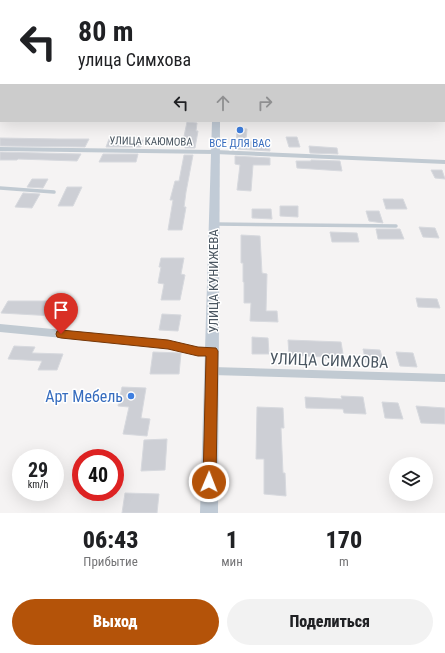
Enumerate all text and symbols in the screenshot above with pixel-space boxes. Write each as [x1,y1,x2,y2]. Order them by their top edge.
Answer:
text: 80 m [78,15,134,48]
icon: left [12,16,64,68]
text: улица Симхова [78,49,191,70]
icon: left [170,92,192,114]
icon: ahead [212,92,234,114]
icon: right [254,92,276,114]
marker: ВСЕ ДЛЯ ВАС [235,125,245,135]
street label: УЛИЦА КАЮМОВА [109,134,194,149]
place label: ВСЕ ДЛЯ ВАС [209,137,271,150]
street label: УЛИЦА КУНИЖЕВА [206,229,221,333]
pin [44,293,78,334]
icon: arrive [50,299,72,321]
street label: УЛИЦА СИМХОВА [269,349,389,372]
place label: Арт Мебель [45,387,123,406]
marker: Арт Мебель [126,391,136,401]
speed limit sign: 40 [72,449,124,501]
map controls [389,457,433,501]
button: layers [389,457,433,501]
text: 29 [28,458,48,482]
position arrow [188,461,230,503]
text: km/h [28,479,48,490]
text: 06:43 [83,526,138,554]
text: 1 [226,526,238,554]
text: 170 [326,526,362,554]
text: Прибытие [83,554,138,569]
text: мин [221,554,243,569]
text: m [339,554,349,569]
button: Выход [12,599,219,645]
button: Поделиться [227,599,433,645]

